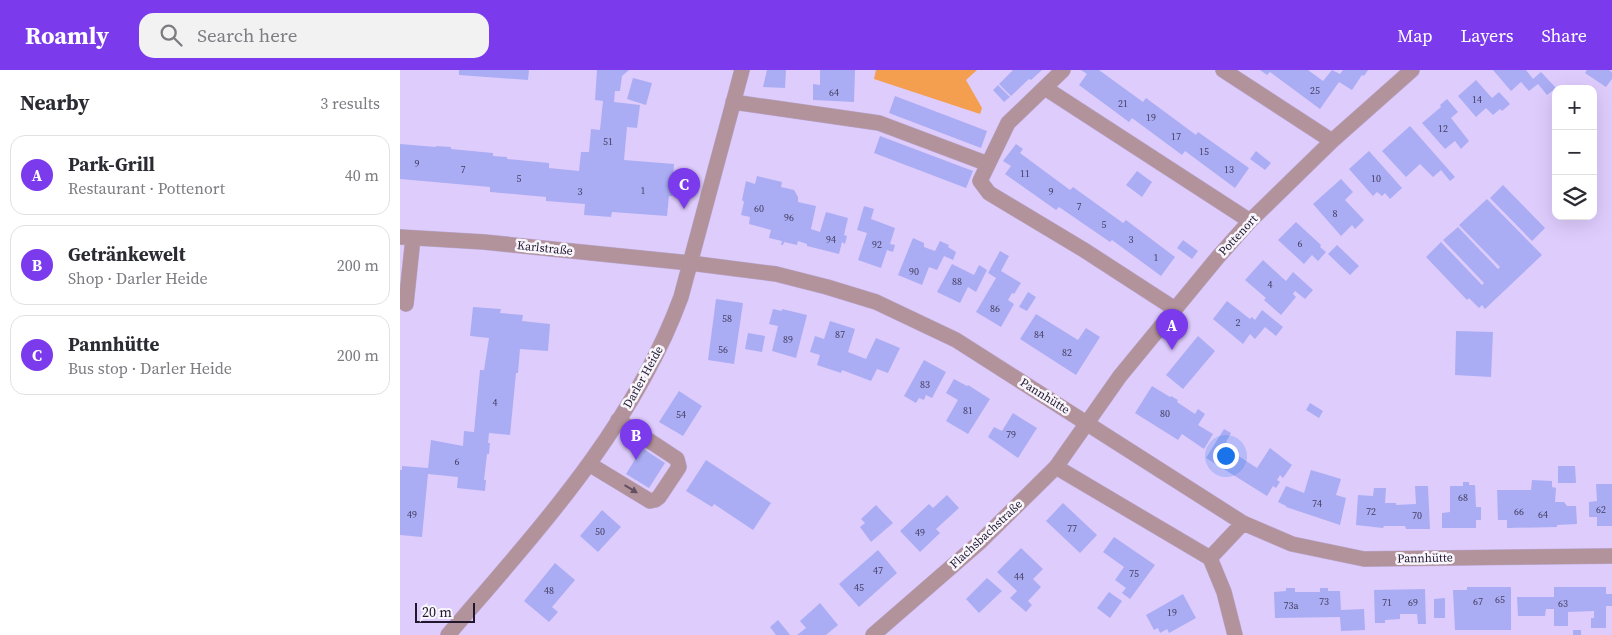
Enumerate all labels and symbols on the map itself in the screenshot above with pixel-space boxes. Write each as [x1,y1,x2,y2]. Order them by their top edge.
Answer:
house number: 25 [1310,84,1320,97]
house number: 64 [829,86,839,99]
house number: 14 [1472,93,1482,106]
house number: 21 [1118,97,1128,110]
house number: 19 [1146,111,1156,124]
house number: 12 [1438,122,1448,135]
house number: 17 [1171,130,1181,143]
house number: 51 [603,135,613,148]
house number: 15 [1199,145,1209,158]
house number: 9 [415,157,420,170]
house number: 7 [461,163,466,176]
house number: 13 [1224,163,1234,176]
house number: 11 [1020,167,1030,180]
pin: C [668,168,700,209]
house number: 5 [517,172,522,185]
house number: 10 [1371,172,1381,185]
house number: 1 [641,184,646,197]
house number: 3 [578,185,583,198]
house number: 9 [1049,185,1054,198]
house number: 7 [1077,200,1082,213]
house number: 60 [754,202,764,215]
house number: 8 [1333,207,1338,220]
house number: 96 [784,211,794,224]
street label: Pottenort [1215,211,1261,259]
house number: 5 [1102,218,1107,231]
house number: 94 [826,233,836,246]
house number: 3 [1129,233,1134,246]
street label: Karlstraße [516,237,574,259]
house number: 6 [1298,237,1303,250]
house number: 92 [872,238,882,251]
house number: 1 [1154,251,1159,264]
house number: 90 [909,265,919,278]
house number: 88 [952,275,962,288]
house number: 4 [1268,278,1273,291]
house number: 86 [990,302,1000,315]
pin: A [1156,309,1188,350]
house number: 58 [722,312,732,325]
house number: 2 [1236,316,1241,329]
house number: 87 [835,328,845,341]
house number: 84 [1034,328,1044,341]
house number: 89 [783,333,793,346]
street label: Darler Heide [619,343,667,411]
house number: 56 [718,343,728,356]
house number: 82 [1062,346,1072,359]
street label: Pannhütte [1017,374,1073,418]
house number: 83 [920,378,930,391]
house number: 4 [493,396,498,409]
house number: 81 [963,404,973,417]
house number: 80 [1160,407,1170,420]
house number: 54 [676,408,686,421]
pin: B [620,419,652,460]
house number: 79 [1006,428,1016,441]
your location [1213,443,1239,469]
house number: 6 [455,455,460,468]
one-way arrow [624,485,637,494]
house number: 68 [1458,491,1468,504]
street label: Flachsbachstraße [946,496,1026,572]
house number: 74 [1312,497,1322,510]
house number: 62 [1596,503,1606,516]
house number: 72 [1366,505,1376,518]
house number: 66 [1514,505,1524,518]
house number: 49 [407,508,417,521]
house number: 64 [1538,508,1548,521]
house number: 70 [1412,509,1422,522]
house number: 77 [1067,522,1077,535]
house number: 50 [595,525,605,538]
house number: 49 [915,526,925,539]
street label: Pannhütte [1397,550,1453,566]
house number: 47 [873,564,883,577]
house number: 75 [1129,567,1139,580]
house number: 44 [1014,570,1024,583]
house number: 45 [854,581,864,594]
house number: 48 [544,584,554,597]
house number: 65 [1495,593,1505,606]
house number: 73 [1319,595,1329,608]
house number: 67 [1473,595,1483,608]
house number: 71 [1382,596,1392,609]
house number: 69 [1408,596,1418,609]
house number: 63 [1558,597,1568,610]
house number: 73a [1283,599,1299,612]
scale bar [415,600,475,623]
house number: 19 [1167,606,1177,619]

